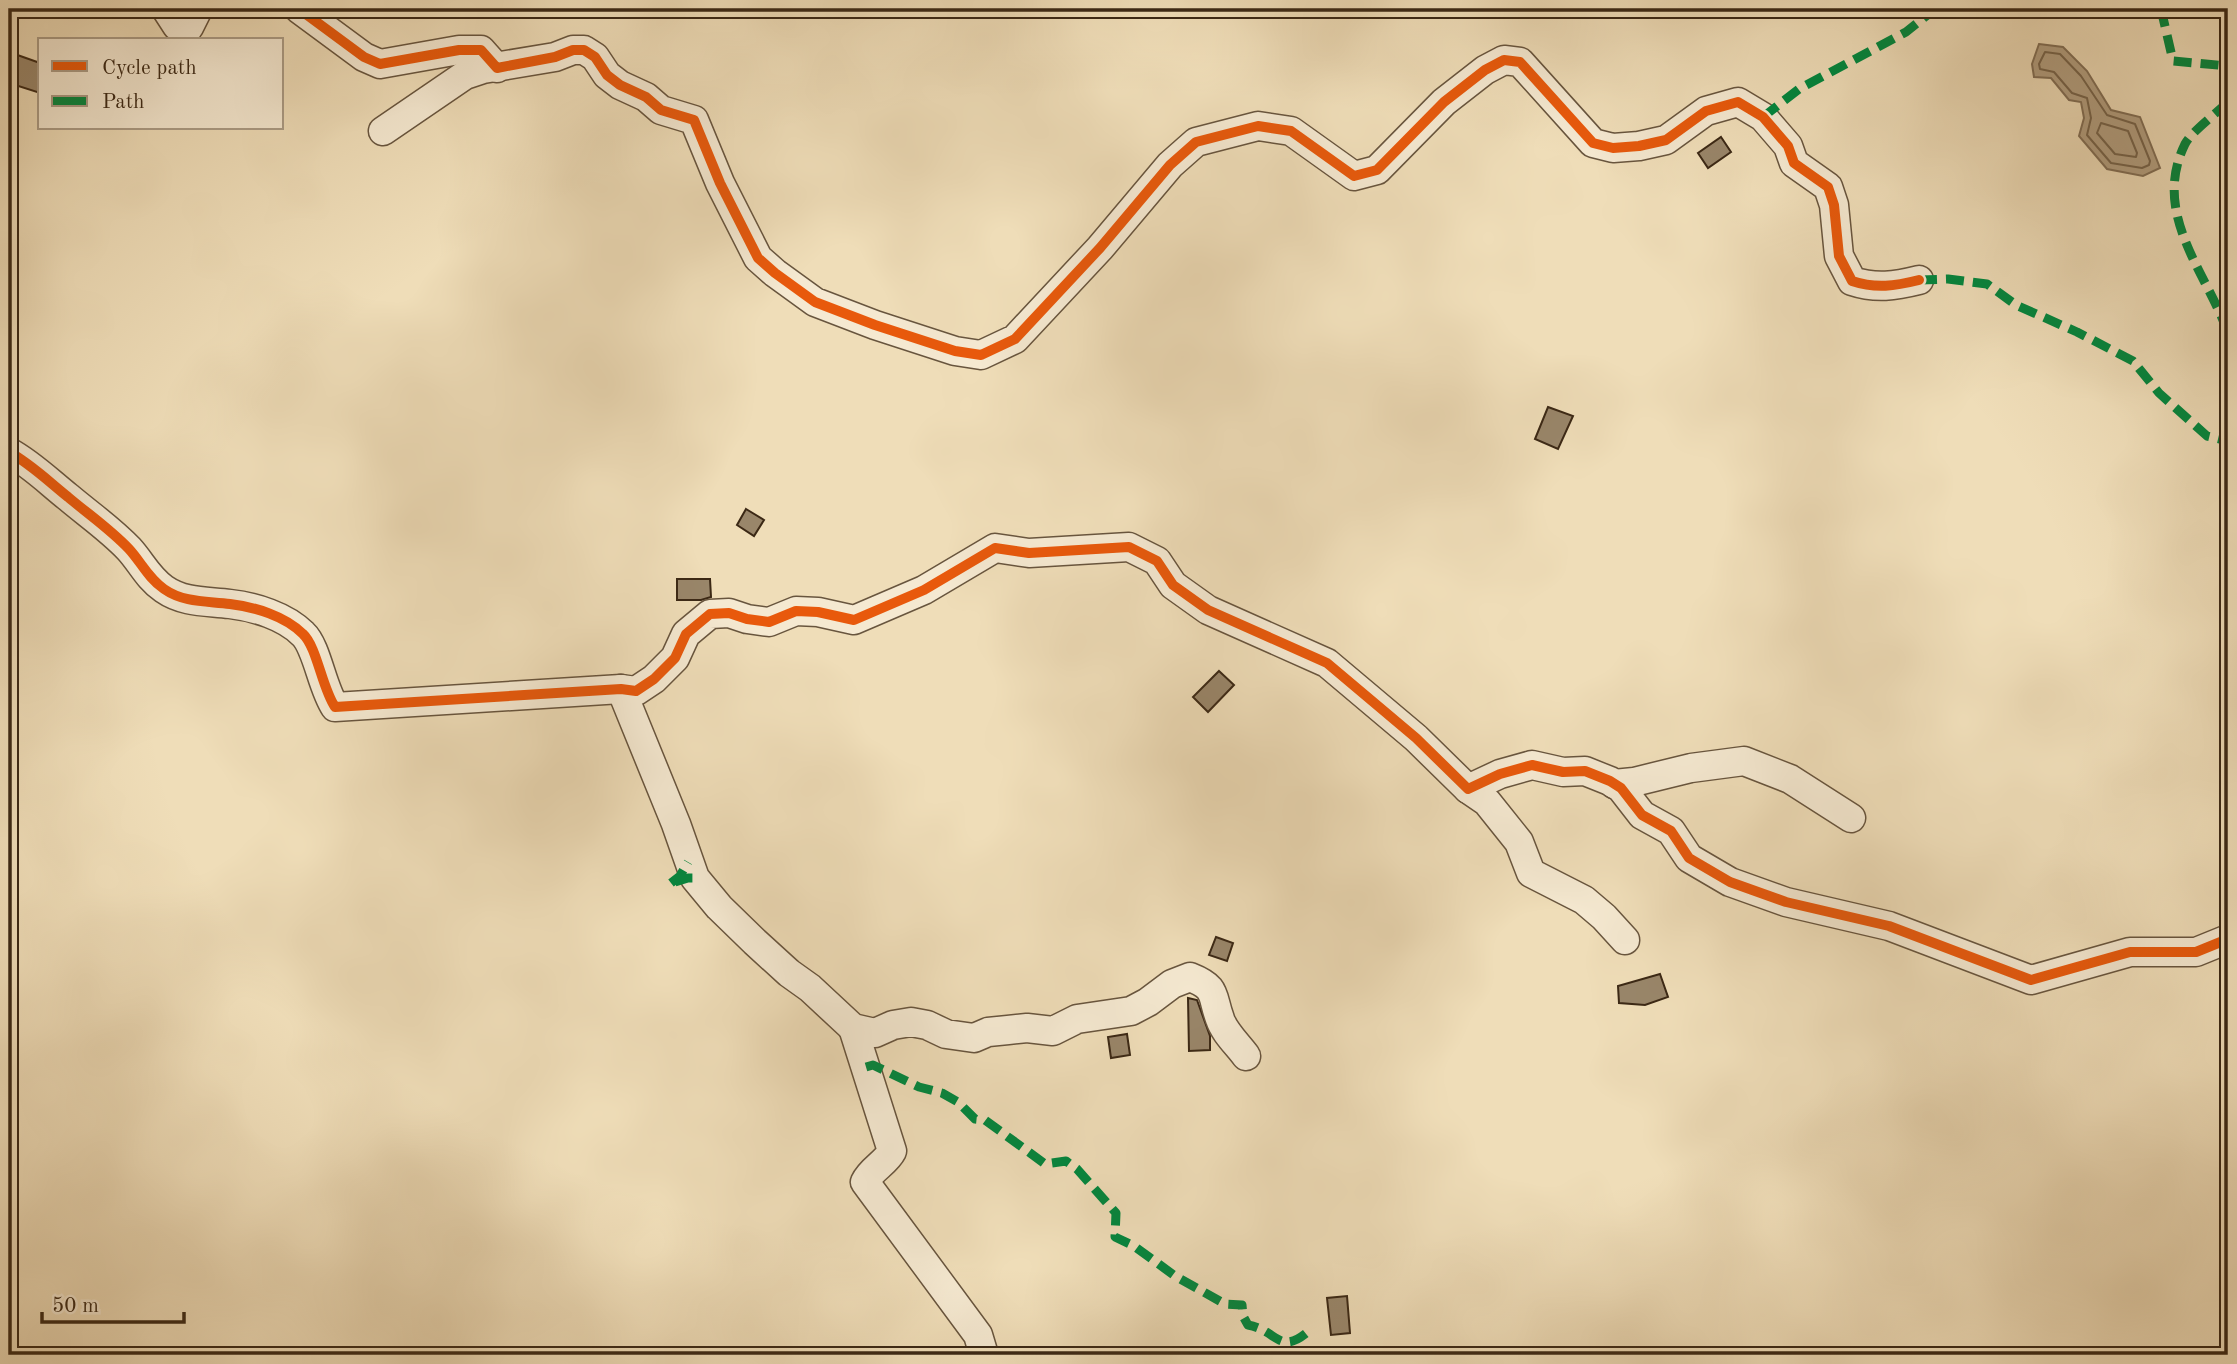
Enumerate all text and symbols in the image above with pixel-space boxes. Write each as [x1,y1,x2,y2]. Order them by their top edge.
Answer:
legend [38,38,284,130]
text: Cycle path [102,58,197,79]
text: Path [102,92,145,113]
scale bar [42,1280,184,1324]
text: 50 m [52,1296,99,1317]

